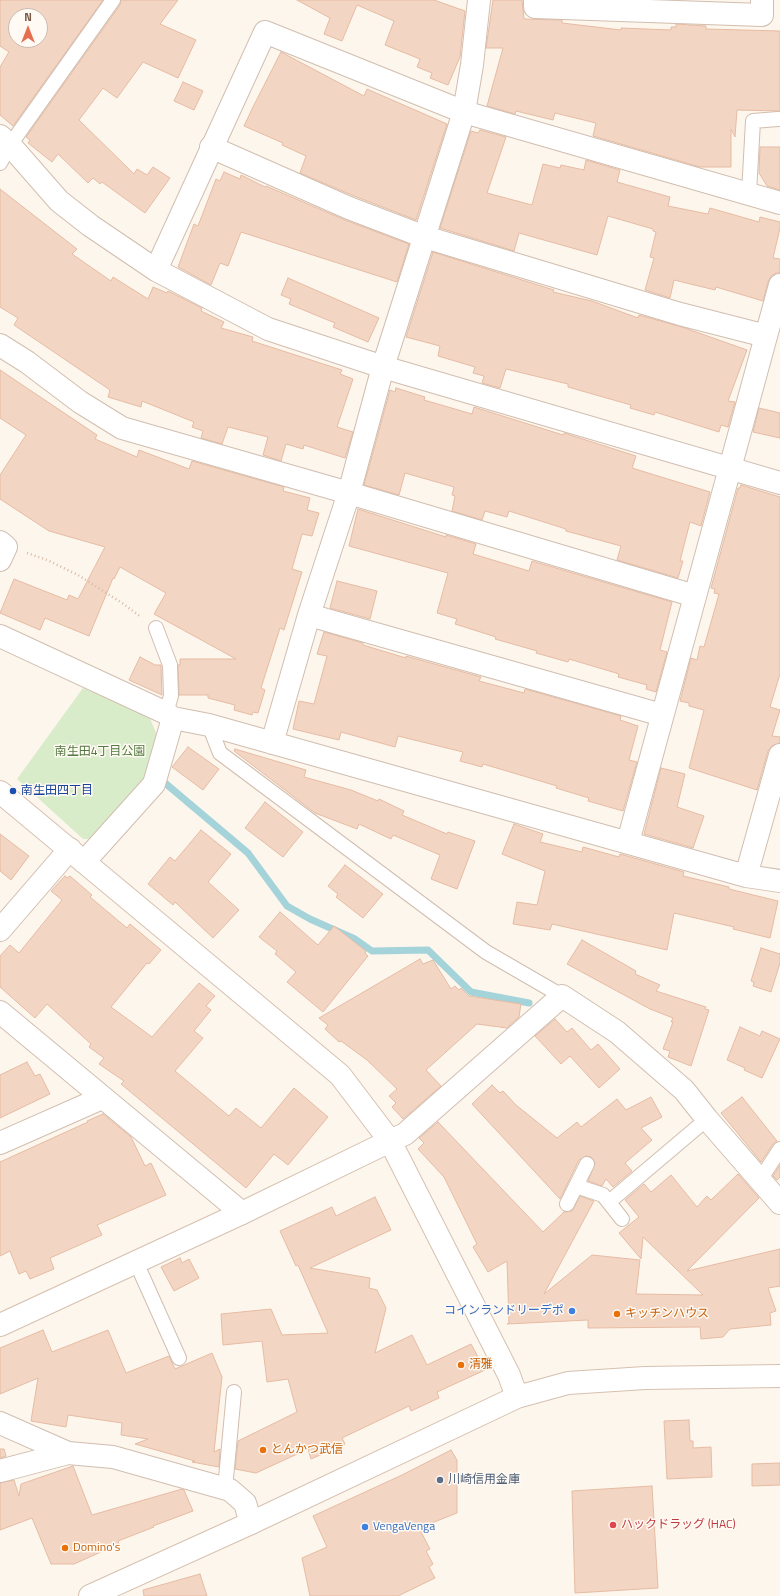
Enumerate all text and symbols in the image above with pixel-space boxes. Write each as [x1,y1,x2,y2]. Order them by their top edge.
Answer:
north arrow [8,8,48,48]
text: N [24,9,32,25]
park label: 南生田4丁目公園 [55,745,145,759]
place label: 南生田四丁目 [21,784,93,798]
marker: 南生田四丁目 [8,786,18,796]
place label: コインランドリーデポ [444,1304,564,1318]
marker: コインランドリーデポ [567,1306,577,1316]
place label: キッチンハウス [625,1307,709,1321]
marker: キッチンハウス [612,1309,622,1319]
place label: 清雅 [469,1358,493,1372]
marker: 清雅 [456,1360,466,1370]
place label: とんかつ武信 [271,1443,343,1457]
marker: とんかつ武信 [258,1445,268,1455]
place label: 川崎信用金庫 [448,1473,520,1487]
marker: 川崎信用金庫 [435,1475,445,1485]
place label: ハックドラッグ (HAC) [621,1518,736,1532]
place label: VengaVenga [373,1520,435,1534]
marker: ハックドラッグ (HAC) [608,1520,618,1530]
marker: VengaVenga [360,1522,370,1532]
place label: Domino's [73,1541,120,1555]
marker: Domino's [60,1543,70,1553]

